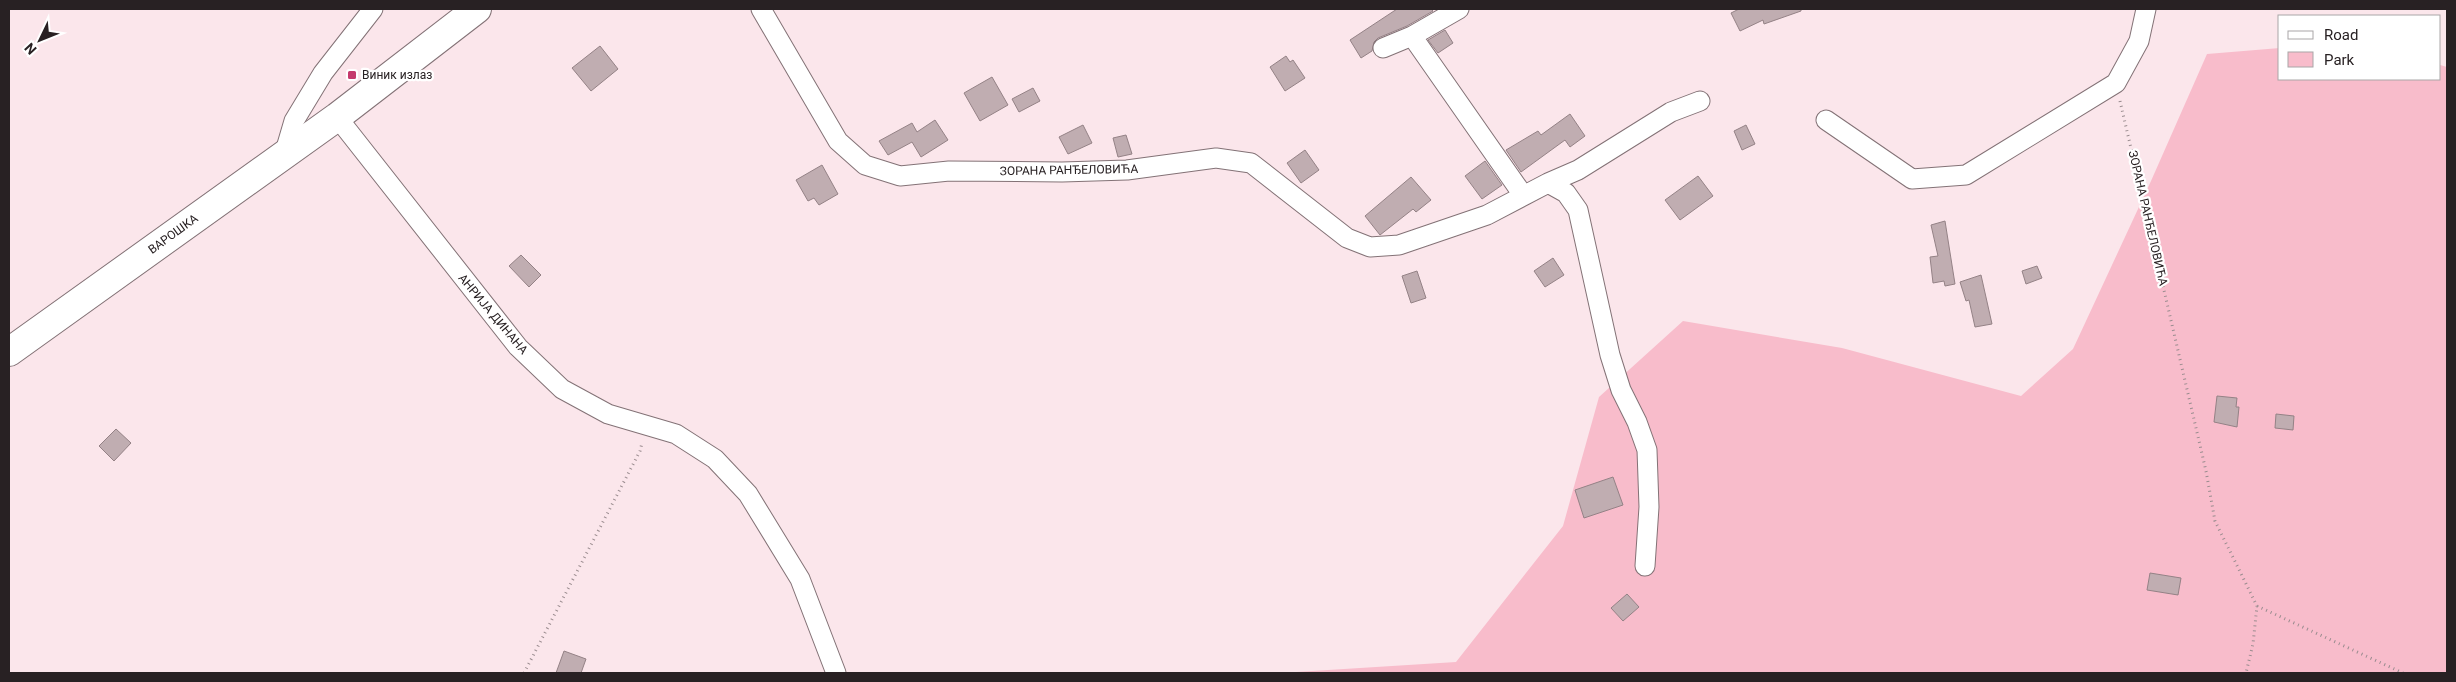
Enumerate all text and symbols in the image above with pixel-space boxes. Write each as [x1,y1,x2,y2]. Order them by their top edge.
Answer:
north arrow [15,15,65,65]
legend [2278,15,2441,80]
text: Road [2324,26,2358,44]
text: N [21,40,40,58]
text: Park [2324,51,2355,69]
place label: Виник излаз [362,68,432,82]
marker: Виник излаз [346,69,358,81]
street label: ЗОРАНА РАНЂЕЛОВИЋА [2126,149,2170,287]
street label: ЗОРАНА РАНЂЕЛОВИЋА [1000,162,1139,178]
street label: ВАРОШКА [145,211,201,257]
street label: АНРИЈА ДИНАНА [455,271,531,357]

